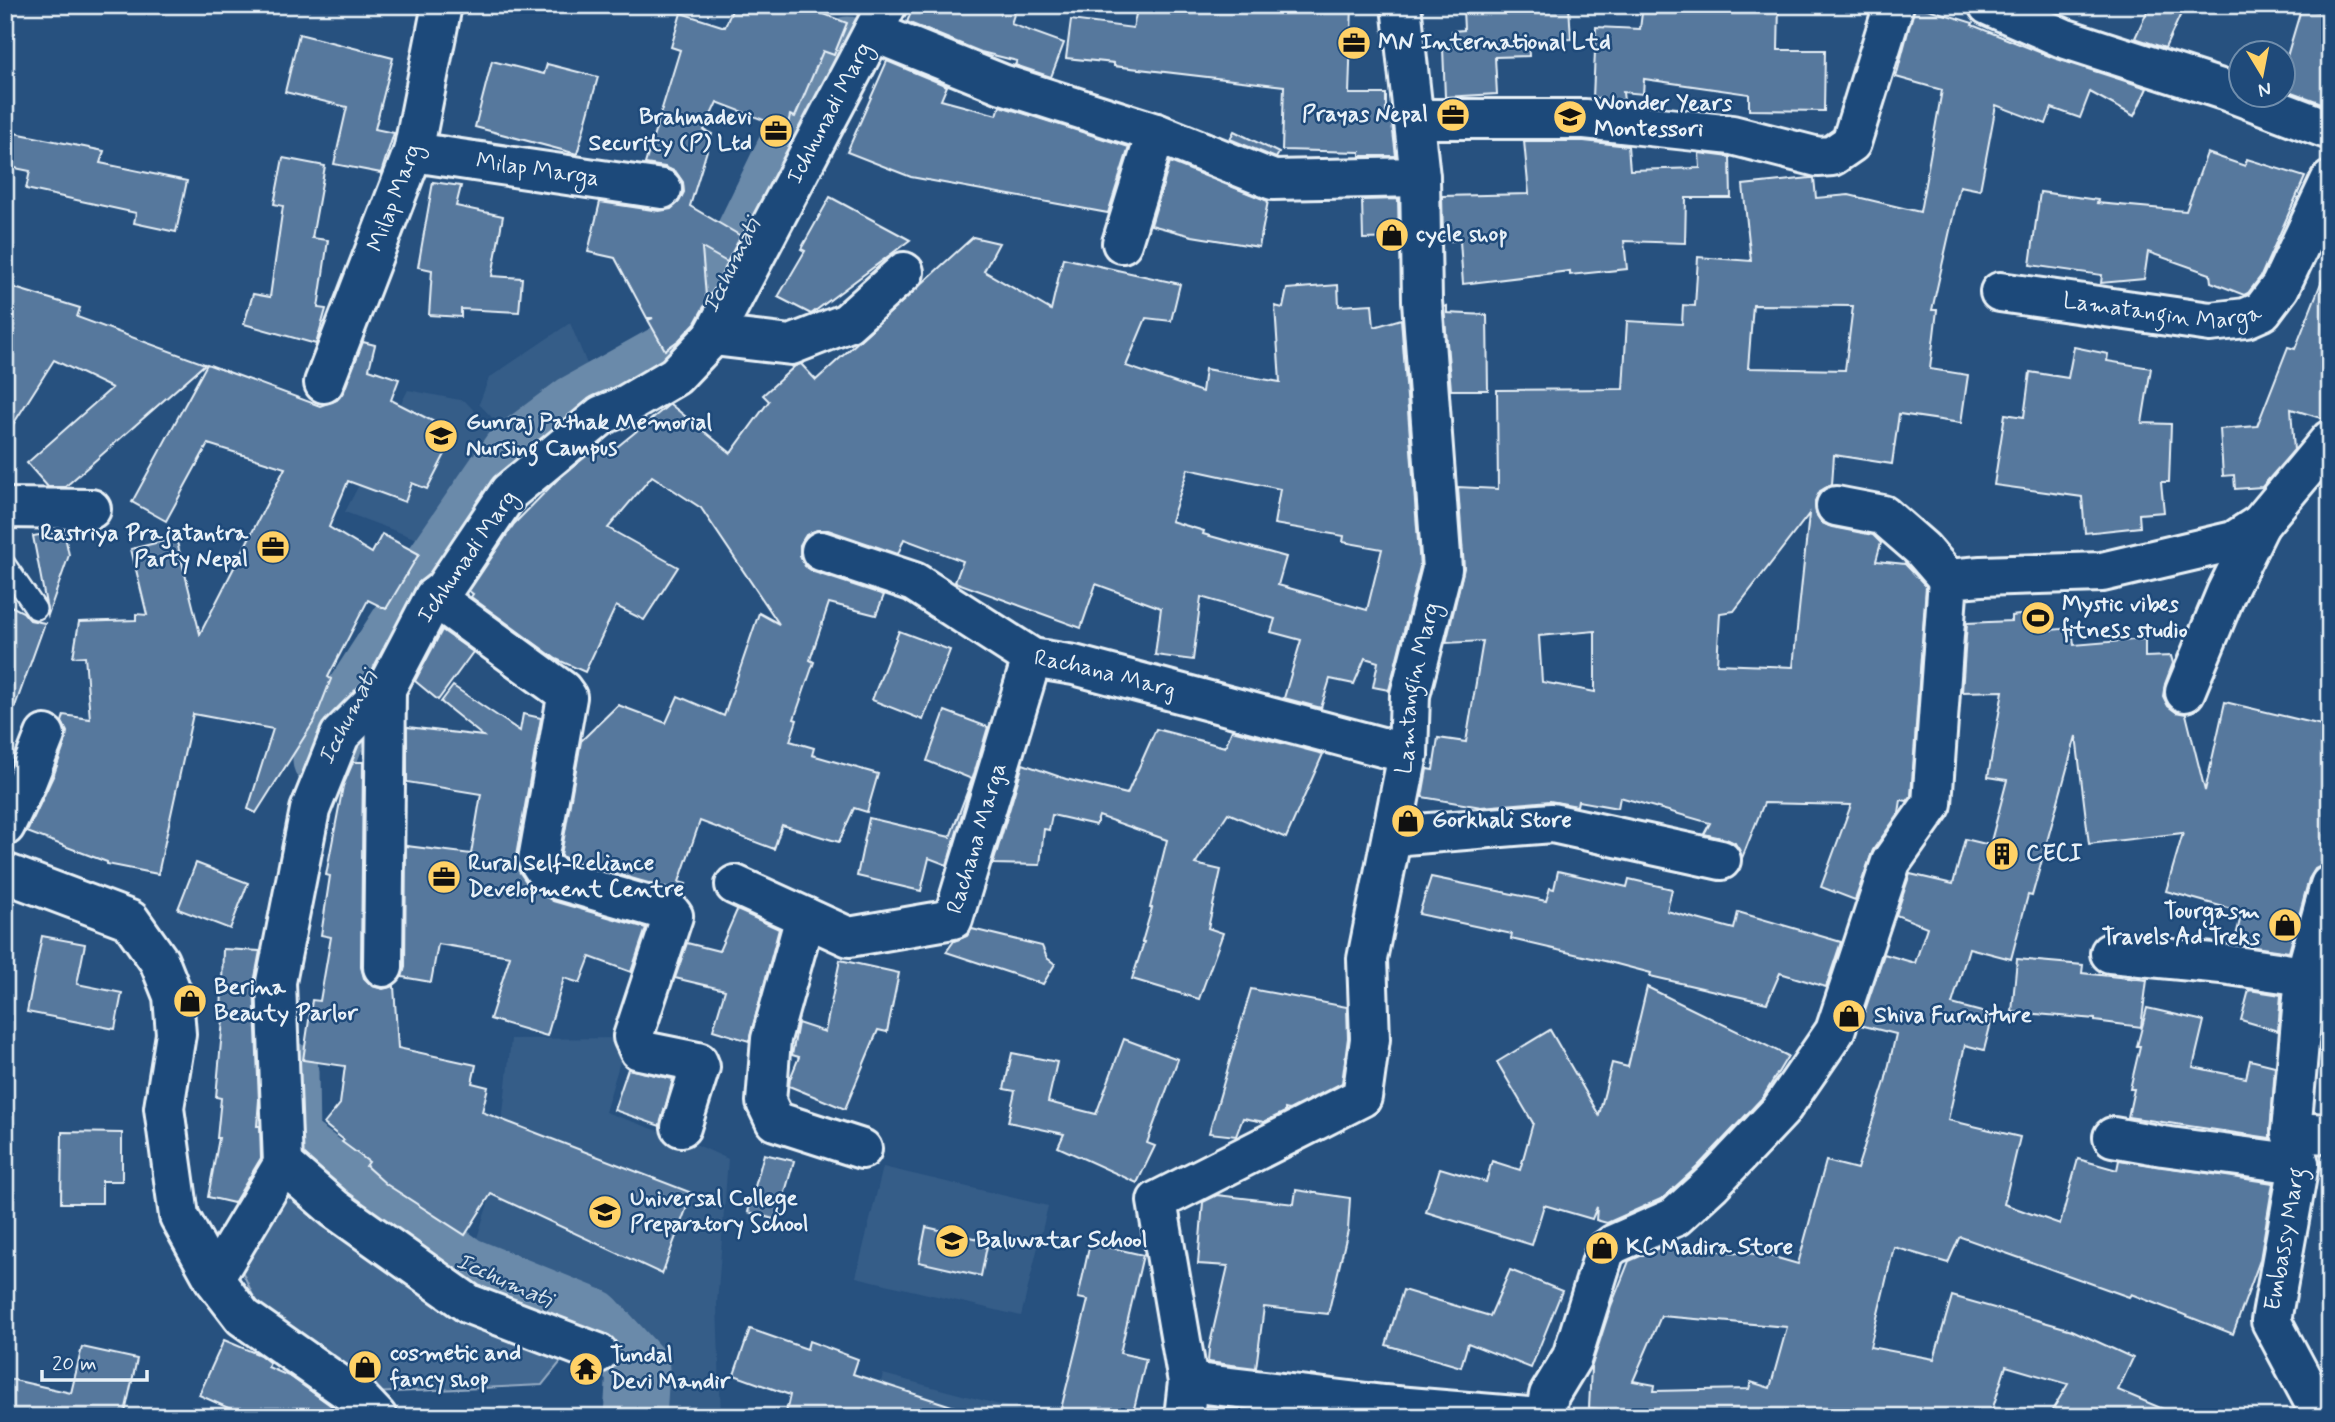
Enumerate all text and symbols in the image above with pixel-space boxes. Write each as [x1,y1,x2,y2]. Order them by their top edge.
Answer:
office icon: MN International Ltd [1335,24,1373,62]
place label: MN International Ltd [1378,28,1611,58]
street label: Ichhunadi Marg [780,38,881,189]
north arrow [2226,38,2296,108]
text: N [2256,76,2273,103]
place label: Wonder Years Montessori [1593,89,1733,145]
office icon: Prayas Nepal [1434,96,1472,134]
school or university icon: Wonder Years Montessori [1551,98,1589,136]
place label: Prayas Nepal [1302,100,1428,130]
place label: Brahmadevi Security (P) Ltd [588,103,752,159]
office icon: Brahmadevi Security (P) Ltd [757,112,795,150]
street label: Milap Marg [361,143,431,256]
street label: Milap Marga [474,147,601,195]
water label: Icchumati [696,210,770,319]
shop icon: cycle shop [1373,216,1411,254]
place label: cycle shop [1416,220,1508,250]
street label: Lamatangin Marga [2061,286,2267,338]
place label: Gunraj Pathak Memorial Nursing Campus [466,408,712,467]
school or university icon: Gunraj Pathak Memorial Nursing Campus [422,417,460,455]
street label: Ichhunadi Marg [411,485,527,630]
place label: Rastriya Prajatantra Party Nepal [40,519,249,575]
office icon: Rastriya Prajatantra Party Nepal [254,528,292,566]
place label: Mystic vibes fitness studio [2061,590,2188,646]
street label: Lamtangin Marg [1389,599,1450,777]
sports icon: Mystic vibes fitness studio [2019,599,2057,637]
street label: Rachana Marg [1032,644,1179,706]
water label: Icchumati [311,662,387,770]
street label: Rachana Marga [940,759,1014,918]
shop icon: Gorkhali Store [1389,802,1427,840]
place label: Gorkhali Store [1432,806,1572,836]
building icon: CECI [1983,835,2021,873]
place label: CECI [2026,839,2083,869]
place label: Rural Self-Reliance Development Centre [468,849,684,905]
office icon: Rural Self-Reliance Development Centre [425,858,463,896]
place label: Tourgasm Travels Ad Treks [2102,897,2261,953]
shop icon: Tourgasm Travels Ad Treks [2266,906,2304,944]
place label: Berina Beauty Parlor [214,973,359,1029]
shop icon: Berina Beauty Parlor [171,982,209,1020]
shop icon: Shiva Furniture [1830,997,1868,1035]
place label: Shiva Furniture [1874,1001,2033,1031]
street label: Embassy Marg [2258,1165,2315,1313]
place label: Universal College Preparatory School [630,1184,809,1240]
school or university icon: Universal College Preparatory School [586,1193,624,1231]
school or university icon: Baluwatar School [933,1222,971,1260]
place label: Baluwatar School [976,1226,1147,1256]
shop icon: KC Madira Store [1583,1229,1621,1267]
place label: KC Madira Store [1626,1233,1793,1263]
water label: Icchumati [451,1246,560,1317]
scale bar [42,1338,147,1382]
place label: cosmetic and fancy shop [389,1339,521,1395]
place label: Tundal Devi Mandir [610,1341,732,1397]
shop icon: cosmetic and fancy shop [346,1348,384,1386]
text: 20 m [52,1350,97,1378]
temple icon: Tundal Devi Mandir [567,1350,605,1388]

